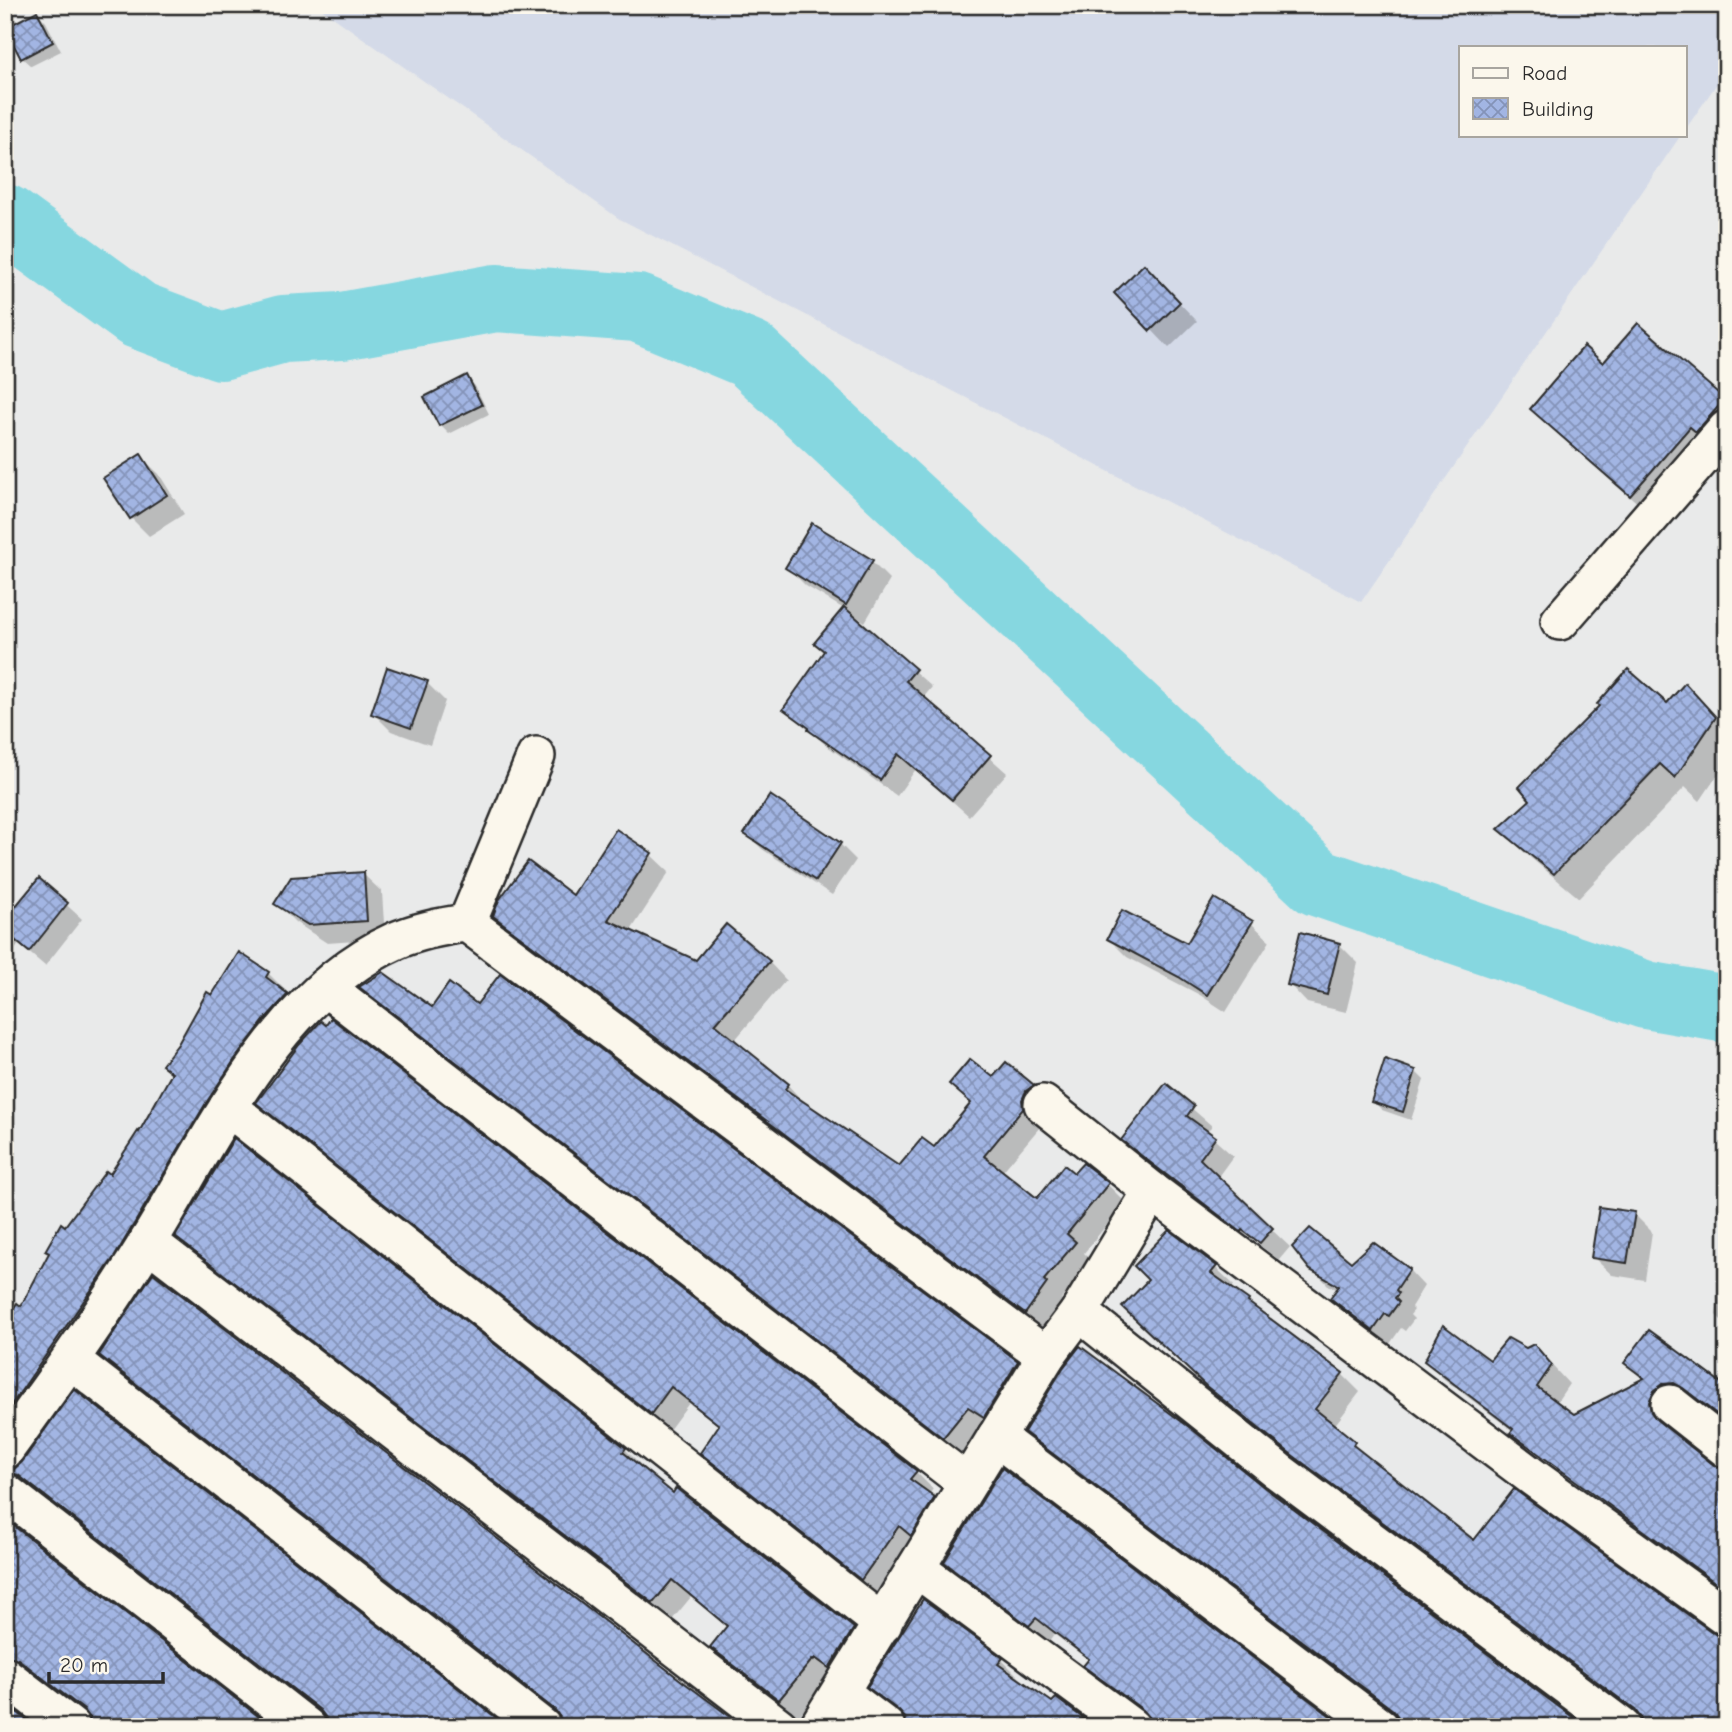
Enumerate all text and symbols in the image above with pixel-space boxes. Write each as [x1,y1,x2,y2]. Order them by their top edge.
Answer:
legend [1459,46,1686,136]
text: Road [1522,61,1567,85]
text: Building [1522,97,1594,121]
scale bar [49,1641,163,1685]
text: 20 m [60,1653,108,1677]

